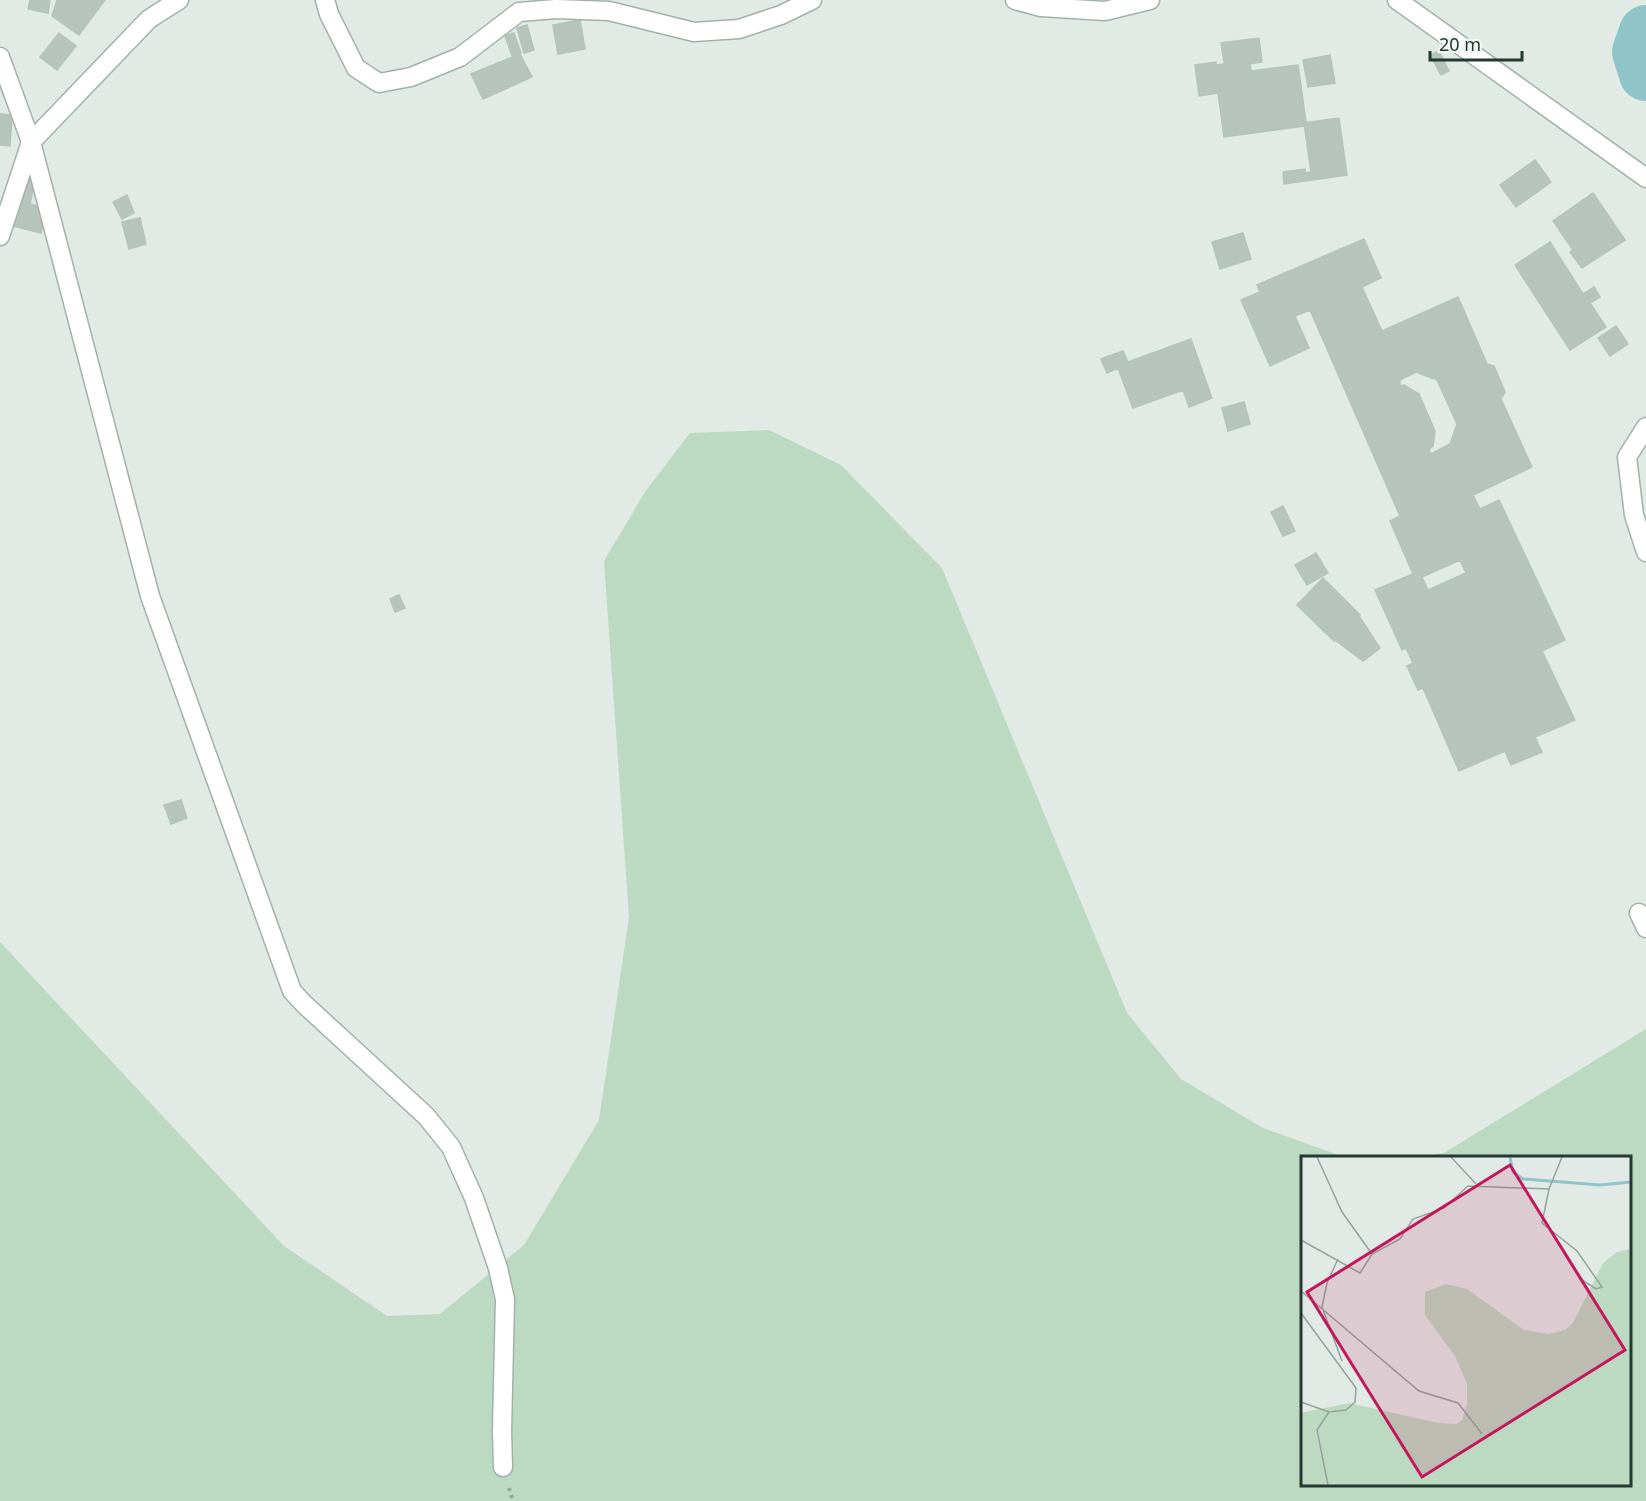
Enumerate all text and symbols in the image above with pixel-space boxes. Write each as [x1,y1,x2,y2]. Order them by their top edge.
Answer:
scale bar [1430,24,1522,62]
text: 20 m [1439,32,1481,56]
inset map [1301,1156,1631,1486]

